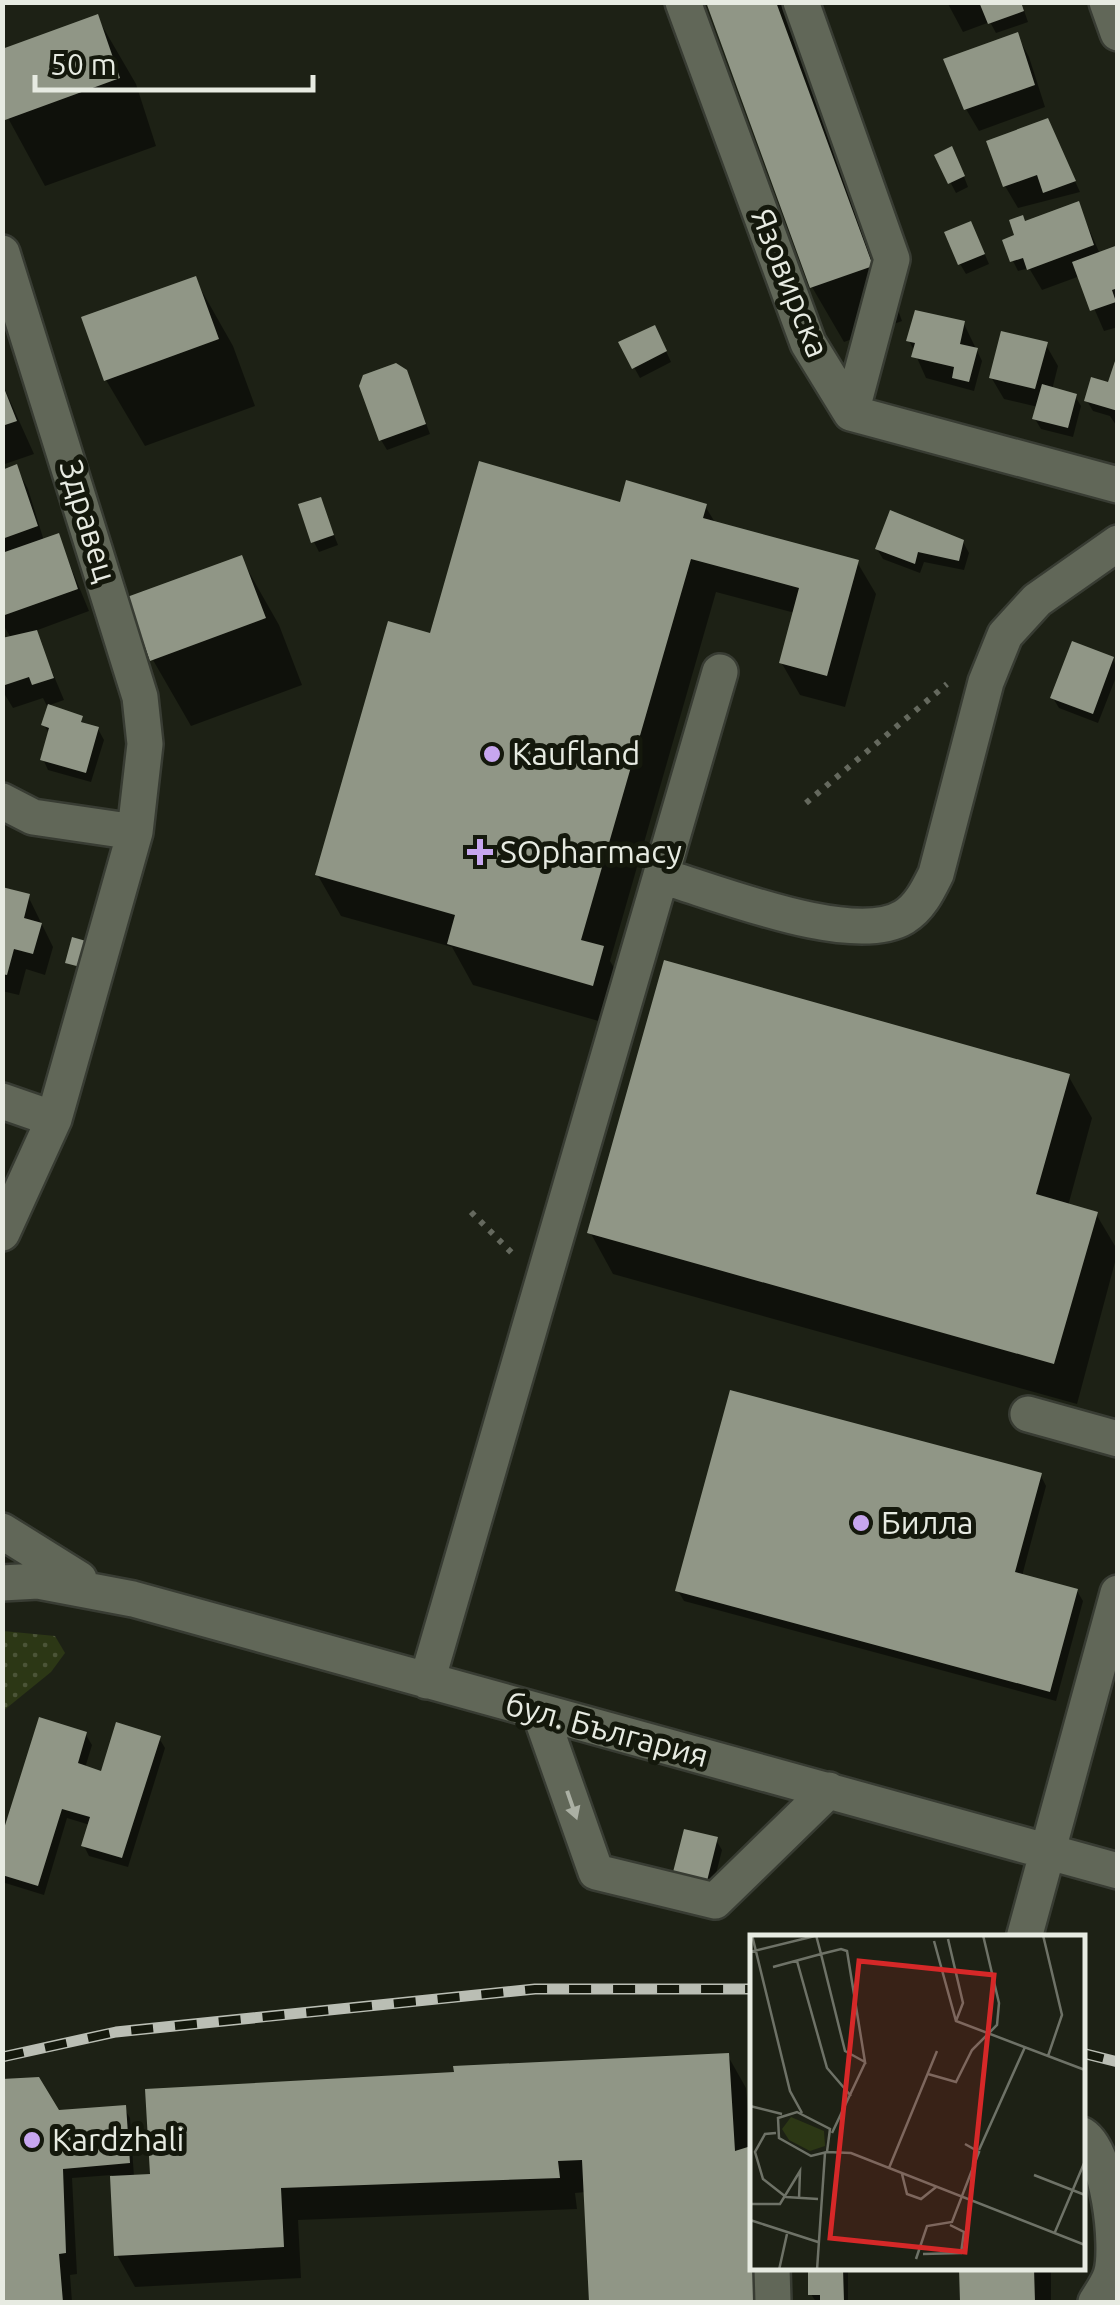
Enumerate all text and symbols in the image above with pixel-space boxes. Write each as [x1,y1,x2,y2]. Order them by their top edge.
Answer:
scale bar [35,30,312,92]
text: 50 m [50,47,117,81]
street label: Язовирска [745,203,837,362]
street label: Здравец [53,455,125,586]
place label: Kaufland [512,735,640,771]
marker: Kaufland [481,743,503,765]
place label: SOpharmacy [500,833,682,869]
marker: SOpharmacy [469,841,491,863]
place label: Билла [881,1504,974,1540]
marker: Билла [850,1512,872,1534]
street label: бул. България [502,1685,713,1773]
one-way arrow [565,1790,580,1820]
inset map [750,1935,1085,2270]
place label: Kardzhali [52,2121,184,2157]
marker: Kardzhali [21,2129,43,2151]

